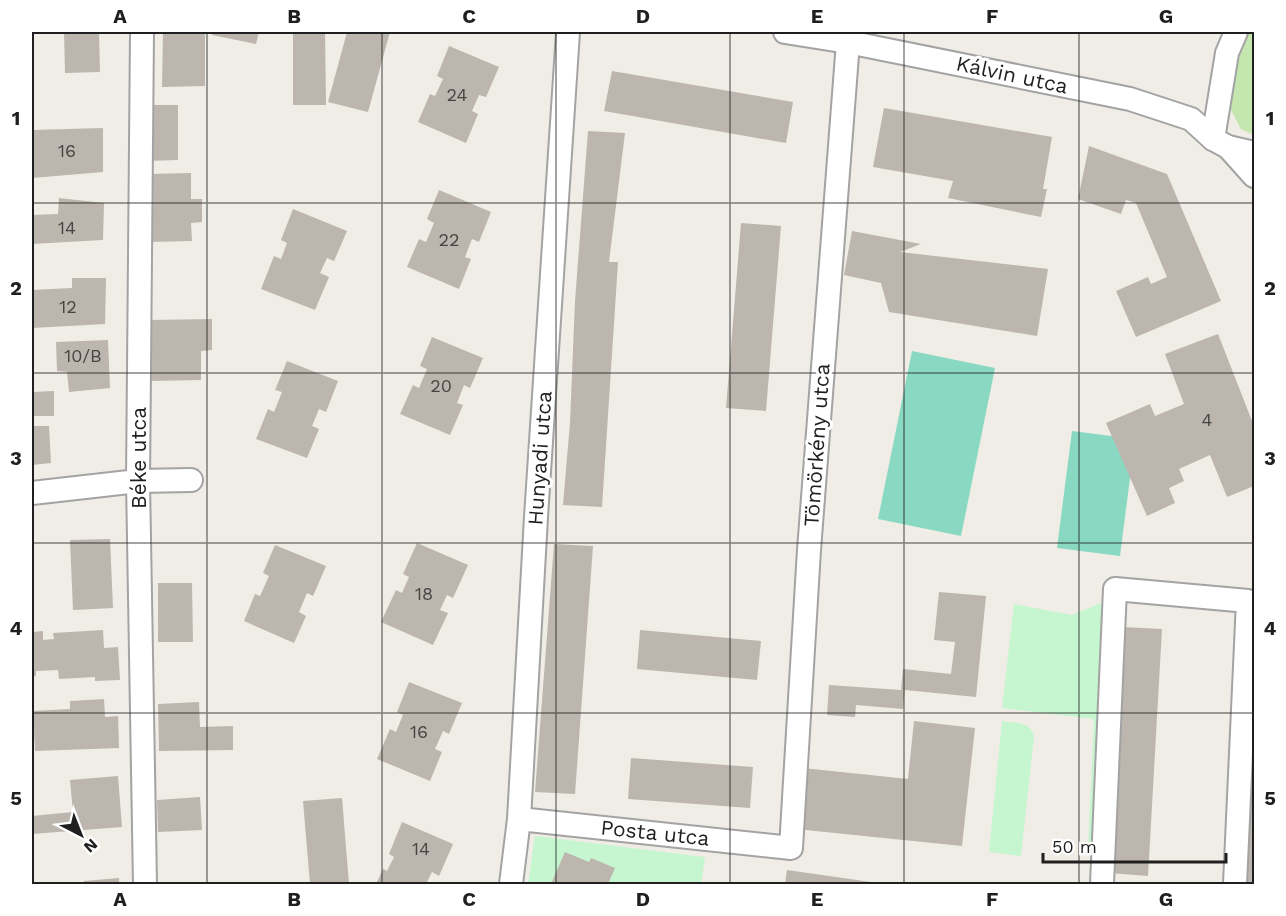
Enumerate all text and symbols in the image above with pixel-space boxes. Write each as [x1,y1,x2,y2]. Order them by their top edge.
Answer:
text: A [113,4,127,28]
text: B [287,4,301,28]
text: C [462,4,476,28]
text: D [636,4,650,28]
text: E [811,4,823,28]
text: F [986,4,998,28]
text: G [1159,4,1173,28]
street label: Kálvin utca [954,50,1070,99]
house number: 24 [447,84,467,105]
text: 1 [12,106,20,130]
text: 1 [1266,106,1274,130]
house number: 16 [58,140,76,161]
house number: 14 [58,217,76,238]
house number: 22 [439,229,460,250]
text: 2 [10,276,22,300]
text: 2 [1264,276,1276,300]
house number: 12 [59,296,77,317]
house number: 10/B [64,345,102,366]
street label: Tömörkény utca [798,362,835,527]
house number: 20 [430,375,452,396]
street label: Hunyadi utca [522,390,557,526]
street label: Béke utca [126,407,151,509]
house number: 4 [1202,409,1213,430]
text: 3 [10,446,22,470]
text: 3 [1264,446,1276,470]
house number: 18 [415,583,433,604]
text: 4 [10,616,23,640]
text: 4 [1264,616,1277,640]
house number: 16 [410,721,428,742]
text: 5 [10,786,22,810]
text: 5 [1264,786,1276,810]
north arrow [51,805,111,865]
street label: Posta utca [600,814,711,851]
scale bar [1043,826,1226,864]
text: N [80,835,101,857]
text: 50 m [1052,836,1097,857]
house number: 14 [412,838,430,859]
text: A [113,887,127,911]
text: B [287,887,301,911]
text: C [462,887,476,911]
text: D [636,887,650,911]
text: E [811,887,823,911]
text: F [986,887,998,911]
text: G [1159,887,1173,911]

